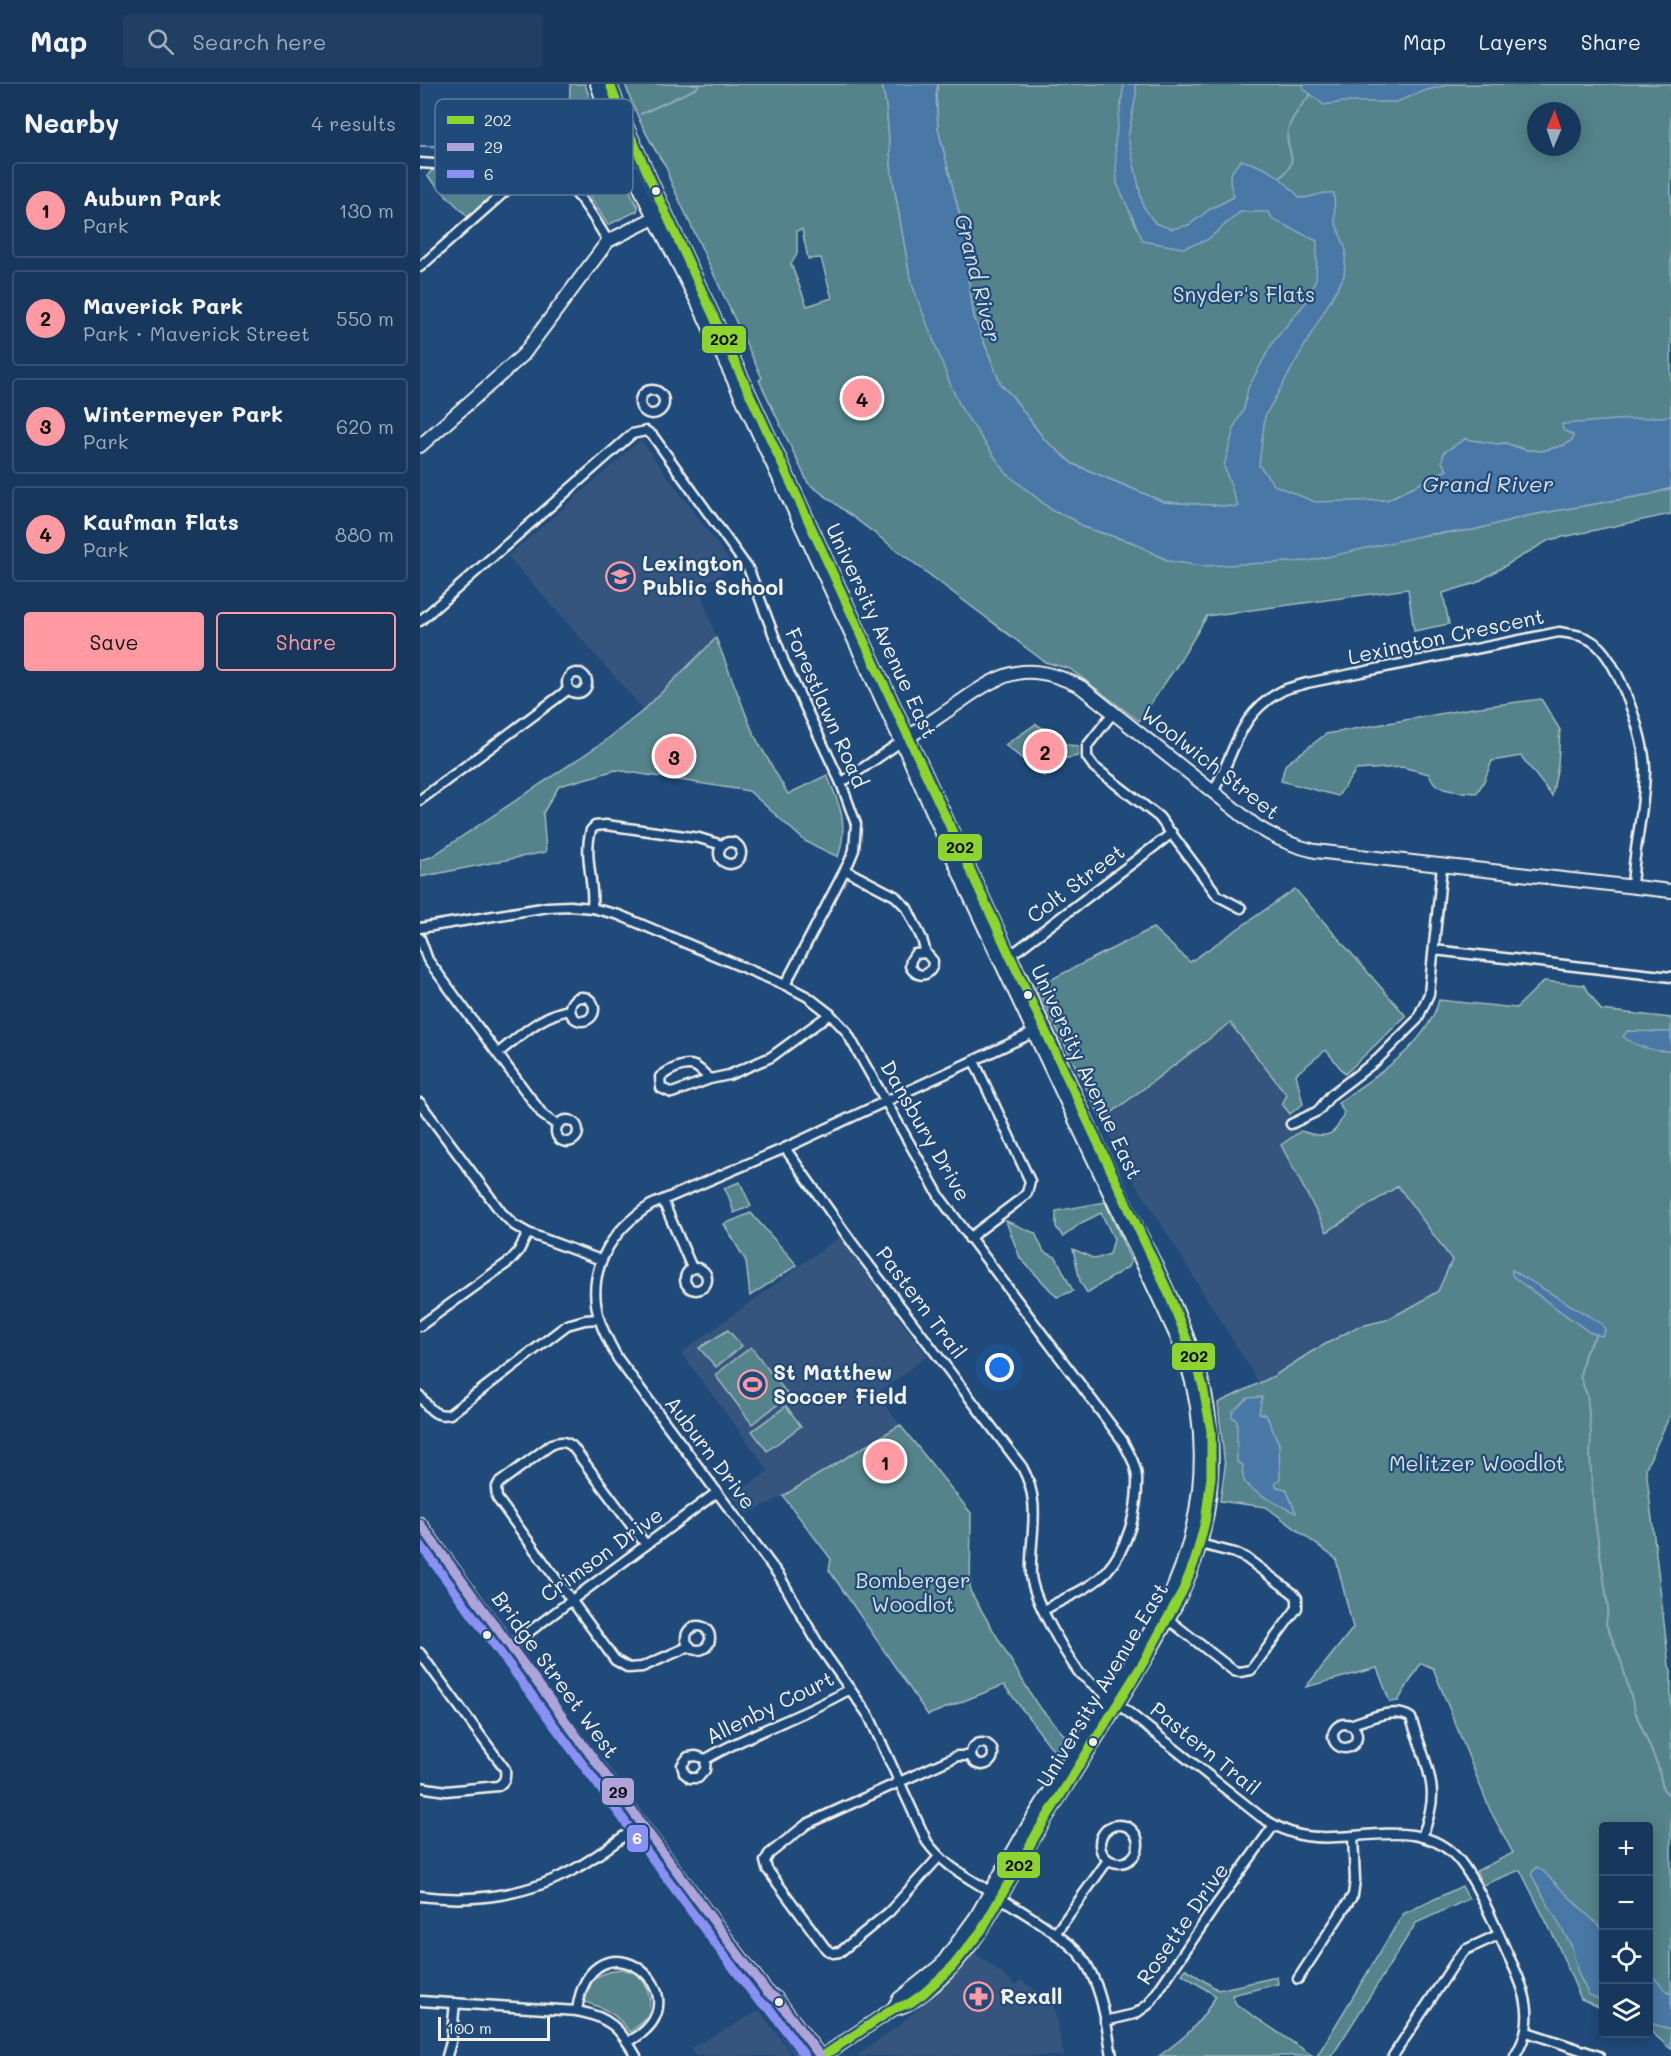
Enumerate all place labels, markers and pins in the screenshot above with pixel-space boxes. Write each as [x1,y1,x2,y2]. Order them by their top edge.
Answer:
unlabelled marker [650,185,662,197]
pin: 4 [842,376,882,420]
place label: Lexington Public School [642,549,784,600]
school or university icon: Lexington Public School [605,560,637,592]
pin: 2 [1026,728,1064,774]
pin: 3 [654,734,694,778]
unlabelled marker [1022,989,1034,1001]
place label: St Matthew Soccer Field [773,1358,907,1409]
sports icon: St Matthew Soccer Field [736,1369,768,1401]
pin: 1 [866,1438,904,1484]
unlabelled marker [481,1629,493,1641]
unlabelled marker [1087,1736,1099,1748]
pharmacy icon: Rexall [963,1981,995,2013]
place label: Rexall [1000,1982,1062,2009]
unlabelled marker [773,1996,785,2008]

